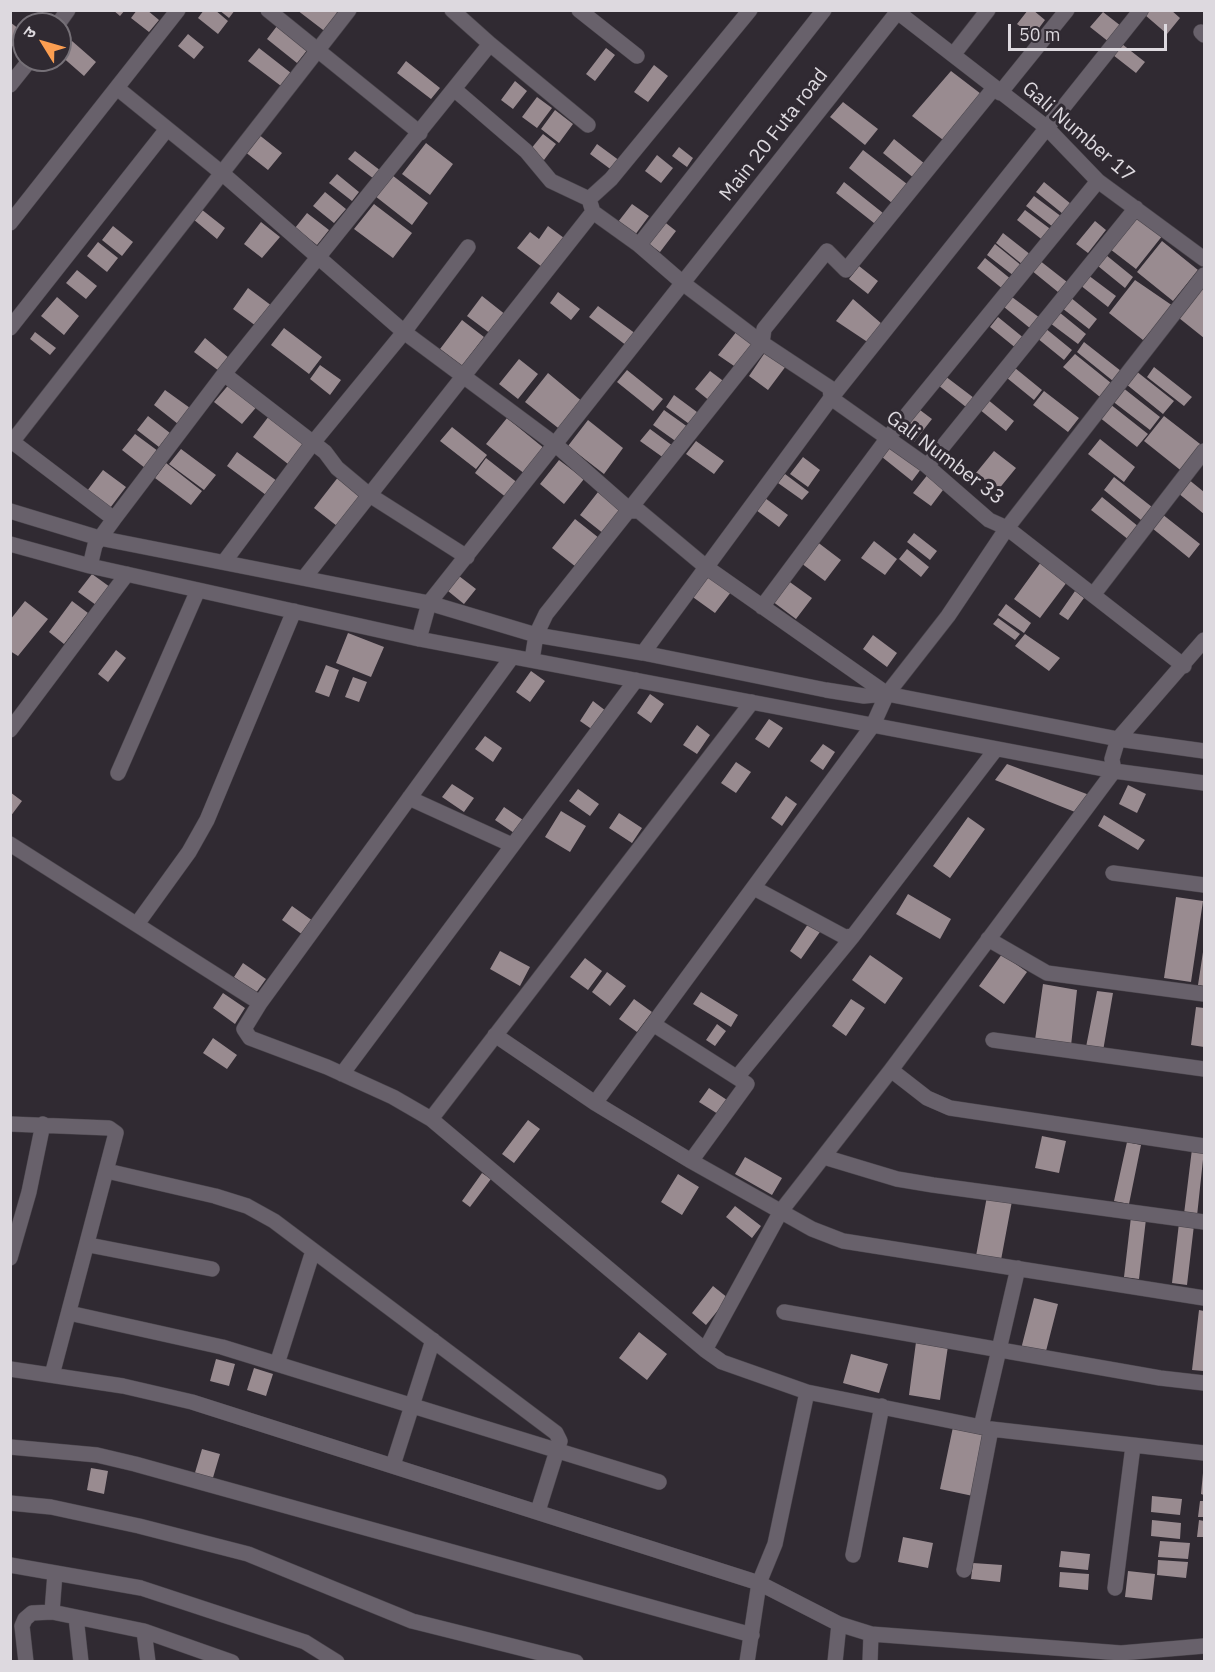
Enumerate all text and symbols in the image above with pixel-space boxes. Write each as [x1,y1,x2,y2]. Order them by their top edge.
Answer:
north arrow [12,12,72,72]
scale bar [1011,12,1170,50]
text: उ [18,23,40,42]
text: 50 m [1019,23,1061,46]
street label: Main 20 Futa road [715,64,833,206]
street label: Gali Number 17 [1017,77,1139,187]
street label: Gali Number 33 [881,406,1009,510]

